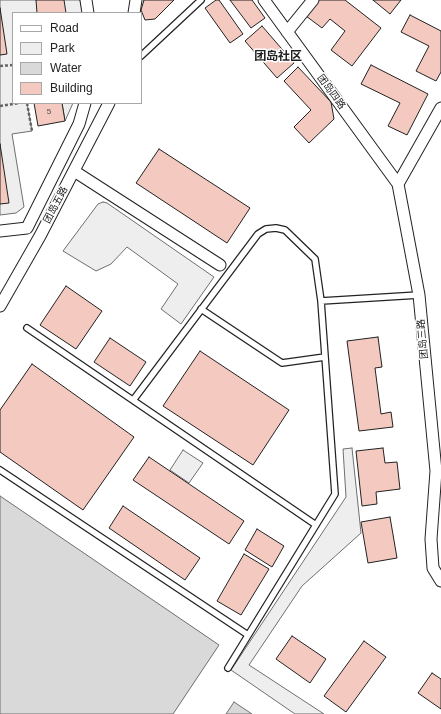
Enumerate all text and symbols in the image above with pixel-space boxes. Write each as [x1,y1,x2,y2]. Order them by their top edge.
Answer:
legend [12,12,142,104]
text: Road [50,21,79,35]
text: Park [50,41,75,55]
district label: 团岛社区 [254,50,302,64]
text: Water [50,61,82,75]
street label: 团岛四路 [314,72,348,112]
text: Building [50,81,93,95]
house number: 5 [47,107,51,117]
street label: 团岛五路 [41,185,71,225]
street label: 团岛三路 [415,319,431,359]

